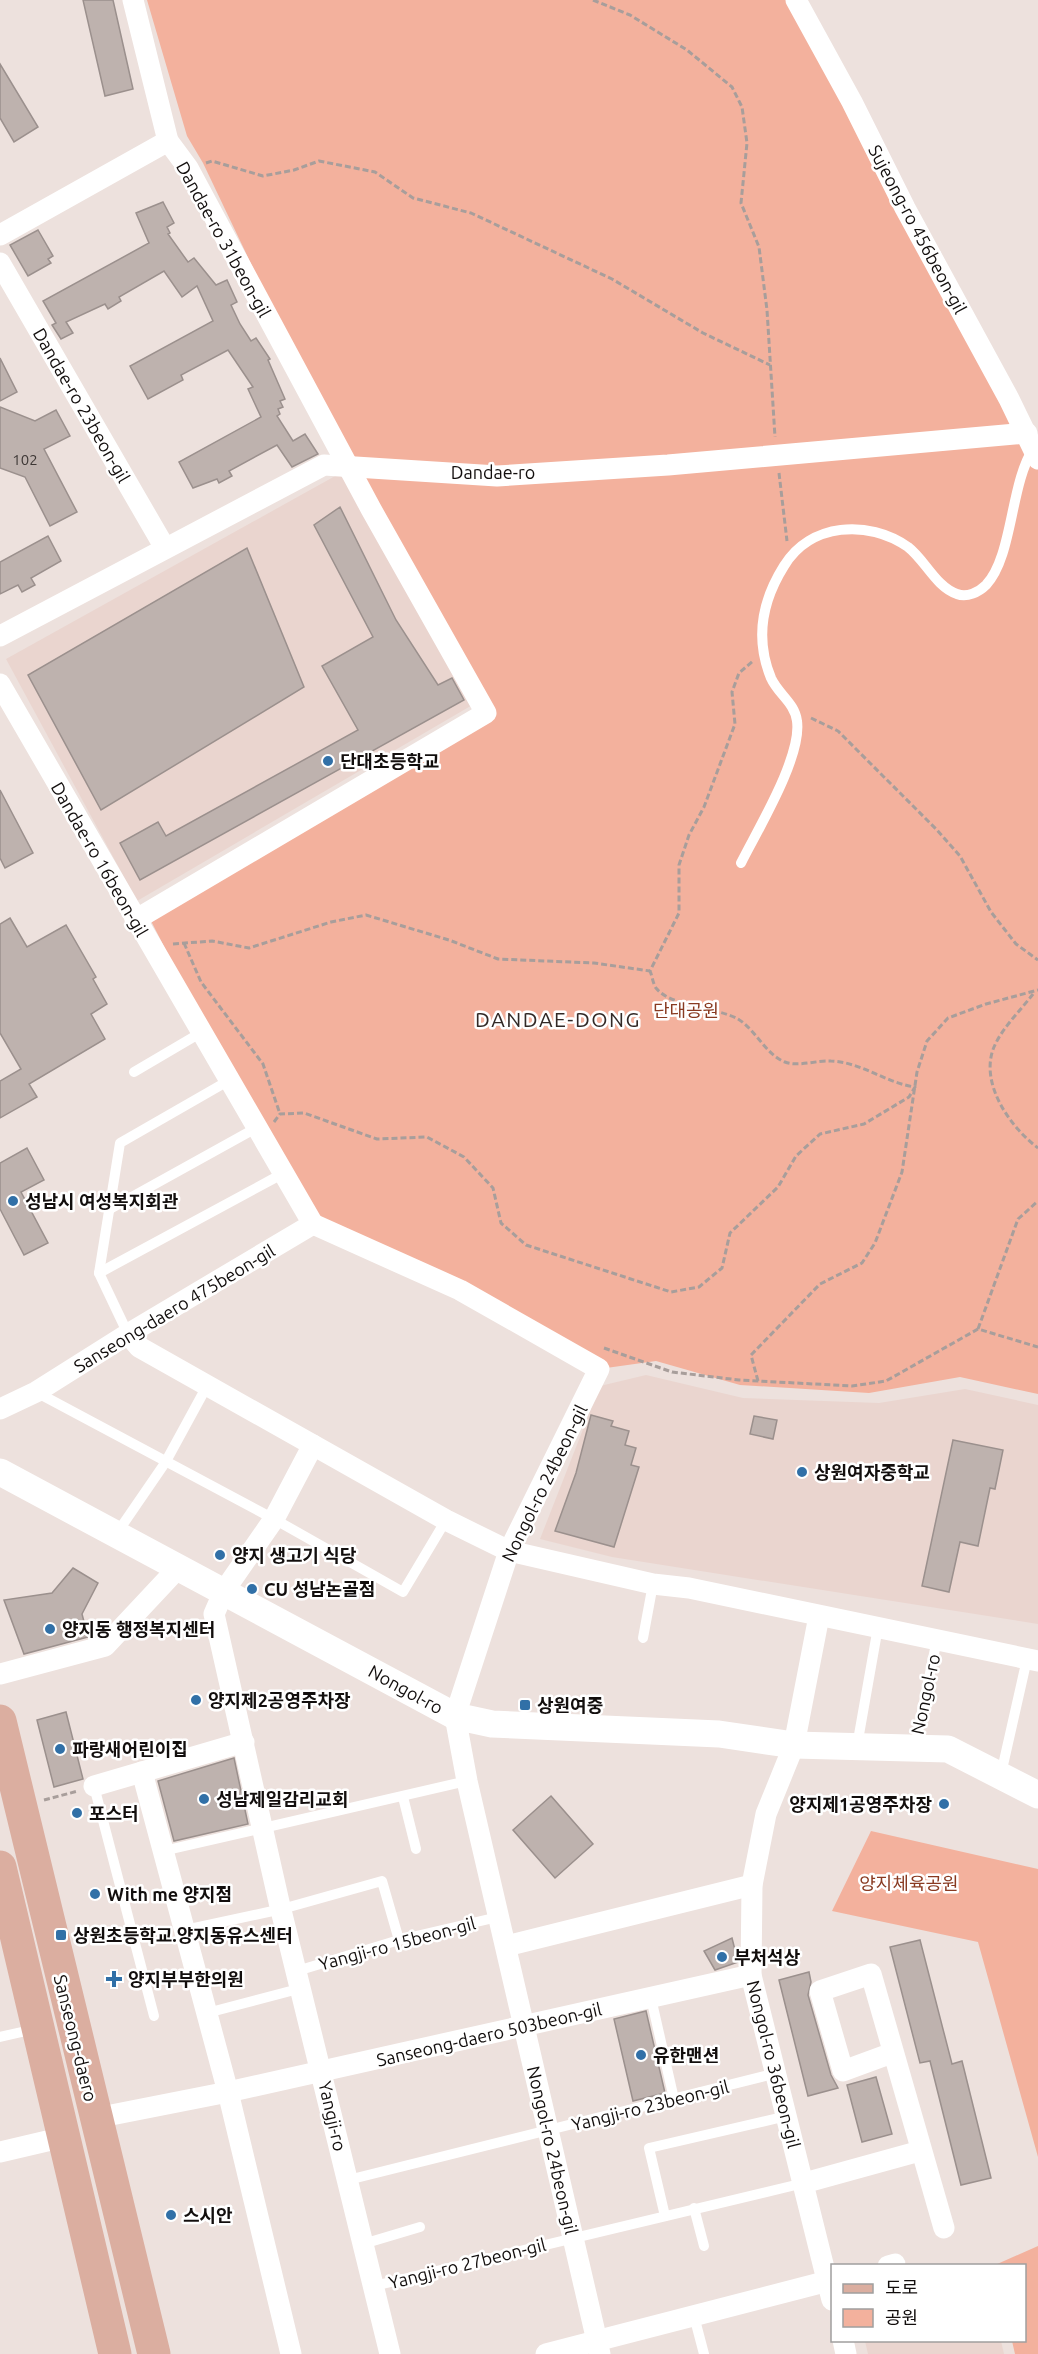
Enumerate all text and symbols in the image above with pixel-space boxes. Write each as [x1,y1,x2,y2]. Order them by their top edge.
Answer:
street label: Sujeong-ro 456beon-gil [865,141,971,317]
street label: Dandae-ro 31beon-gil [173,158,275,321]
street label: Dandae-ro 23beon-gil [30,324,135,486]
house number: 102 [12,451,38,468]
street label: Dandae-ro [451,462,535,482]
place label: 단대초등학교 [340,751,439,771]
marker: 단대초등학교 [321,754,335,768]
street label: Dandae-ro 16beon-gil [48,778,153,940]
park label: 단대공원 [653,1000,719,1020]
district label: DANDAE-DONG [475,1007,641,1031]
place label: 성남시 여성복지회관 [25,1191,179,1211]
marker: 성남시 여성복지회관 [6,1194,20,1208]
street label: Sanseong-daero 475beon-gil [70,1240,278,1376]
street label: Nongol-ro 24beon-gil [497,1401,591,1565]
place label: 상원여자중학교 [814,1462,930,1482]
marker: 상원여자중학교 [795,1465,809,1479]
place label: 양지 생고기 식당 [232,1545,356,1565]
marker: 양지 생고기 식당 [213,1548,227,1562]
place label: CU 성남논골점 [264,1579,375,1599]
marker: CU 성남논골점 [245,1582,259,1596]
place label: 양지동 행정복지센터 [62,1619,215,1639]
marker: 양지동 행정복지센터 [43,1622,57,1636]
street label: Nongol-ro [907,1652,943,1736]
street label: Nongol-ro [365,1660,447,1718]
place label: 양지제2공영주차장 [208,1690,351,1710]
marker: 양지제2공영주차장 [189,1693,203,1707]
place label: 상원여중 [537,1695,603,1715]
marker: 상원여중 [518,1698,532,1712]
place label: 파랑새어린이집 [72,1739,188,1759]
marker: 파랑새어린이집 [53,1742,67,1756]
place label: 성남제일감리교회 [216,1789,348,1809]
marker: 성남제일감리교회 [197,1792,211,1806]
place label: 양지제1공영주차장 [789,1794,932,1814]
marker: 양지제1공영주차장 [937,1797,951,1811]
place label: 포스터 [89,1803,139,1823]
marker: 포스터 [70,1806,84,1820]
park label: 양지체육공원 [859,1873,959,1893]
place label: With me 양지점 [107,1884,232,1904]
marker: With me 양지점 [88,1887,102,1901]
street label: Yangji-ro 15beon-gil [316,1912,478,1974]
place label: 상원초등학교.양지동유스센터 [73,1925,293,1945]
marker: 상원초등학교.양지동유스센터 [54,1928,68,1942]
place label: 부처석상 [734,1947,801,1967]
marker: 부처석상 [715,1950,729,1964]
place label: 양지부부한의원 [128,1969,244,1989]
marker: 양지부부한의원 [105,1970,123,1988]
street label: Sanseong-daero [51,1972,101,2104]
street label: Nongol-ro 36beon-gil [743,1978,805,2150]
street label: Sanseong-daero 503beon-gil [374,1998,604,2070]
place label: 유한맨션 [653,2045,719,2065]
marker: 유한맨션 [634,2048,648,2062]
street label: Nongol-ro 24beon-gil [524,2064,582,2236]
street label: Yangji-ro 23beon-gil [569,2076,731,2134]
street label: Yangji-ro [315,2079,351,2153]
place label: 스시안 [183,2205,233,2225]
marker: 스시안 [164,2208,178,2222]
street label: Yangji-ro 27beon-gil [386,2234,548,2292]
legend [831,2264,1026,2342]
text: 도로 [885,2277,918,2297]
text: 공원 [885,2307,918,2327]

